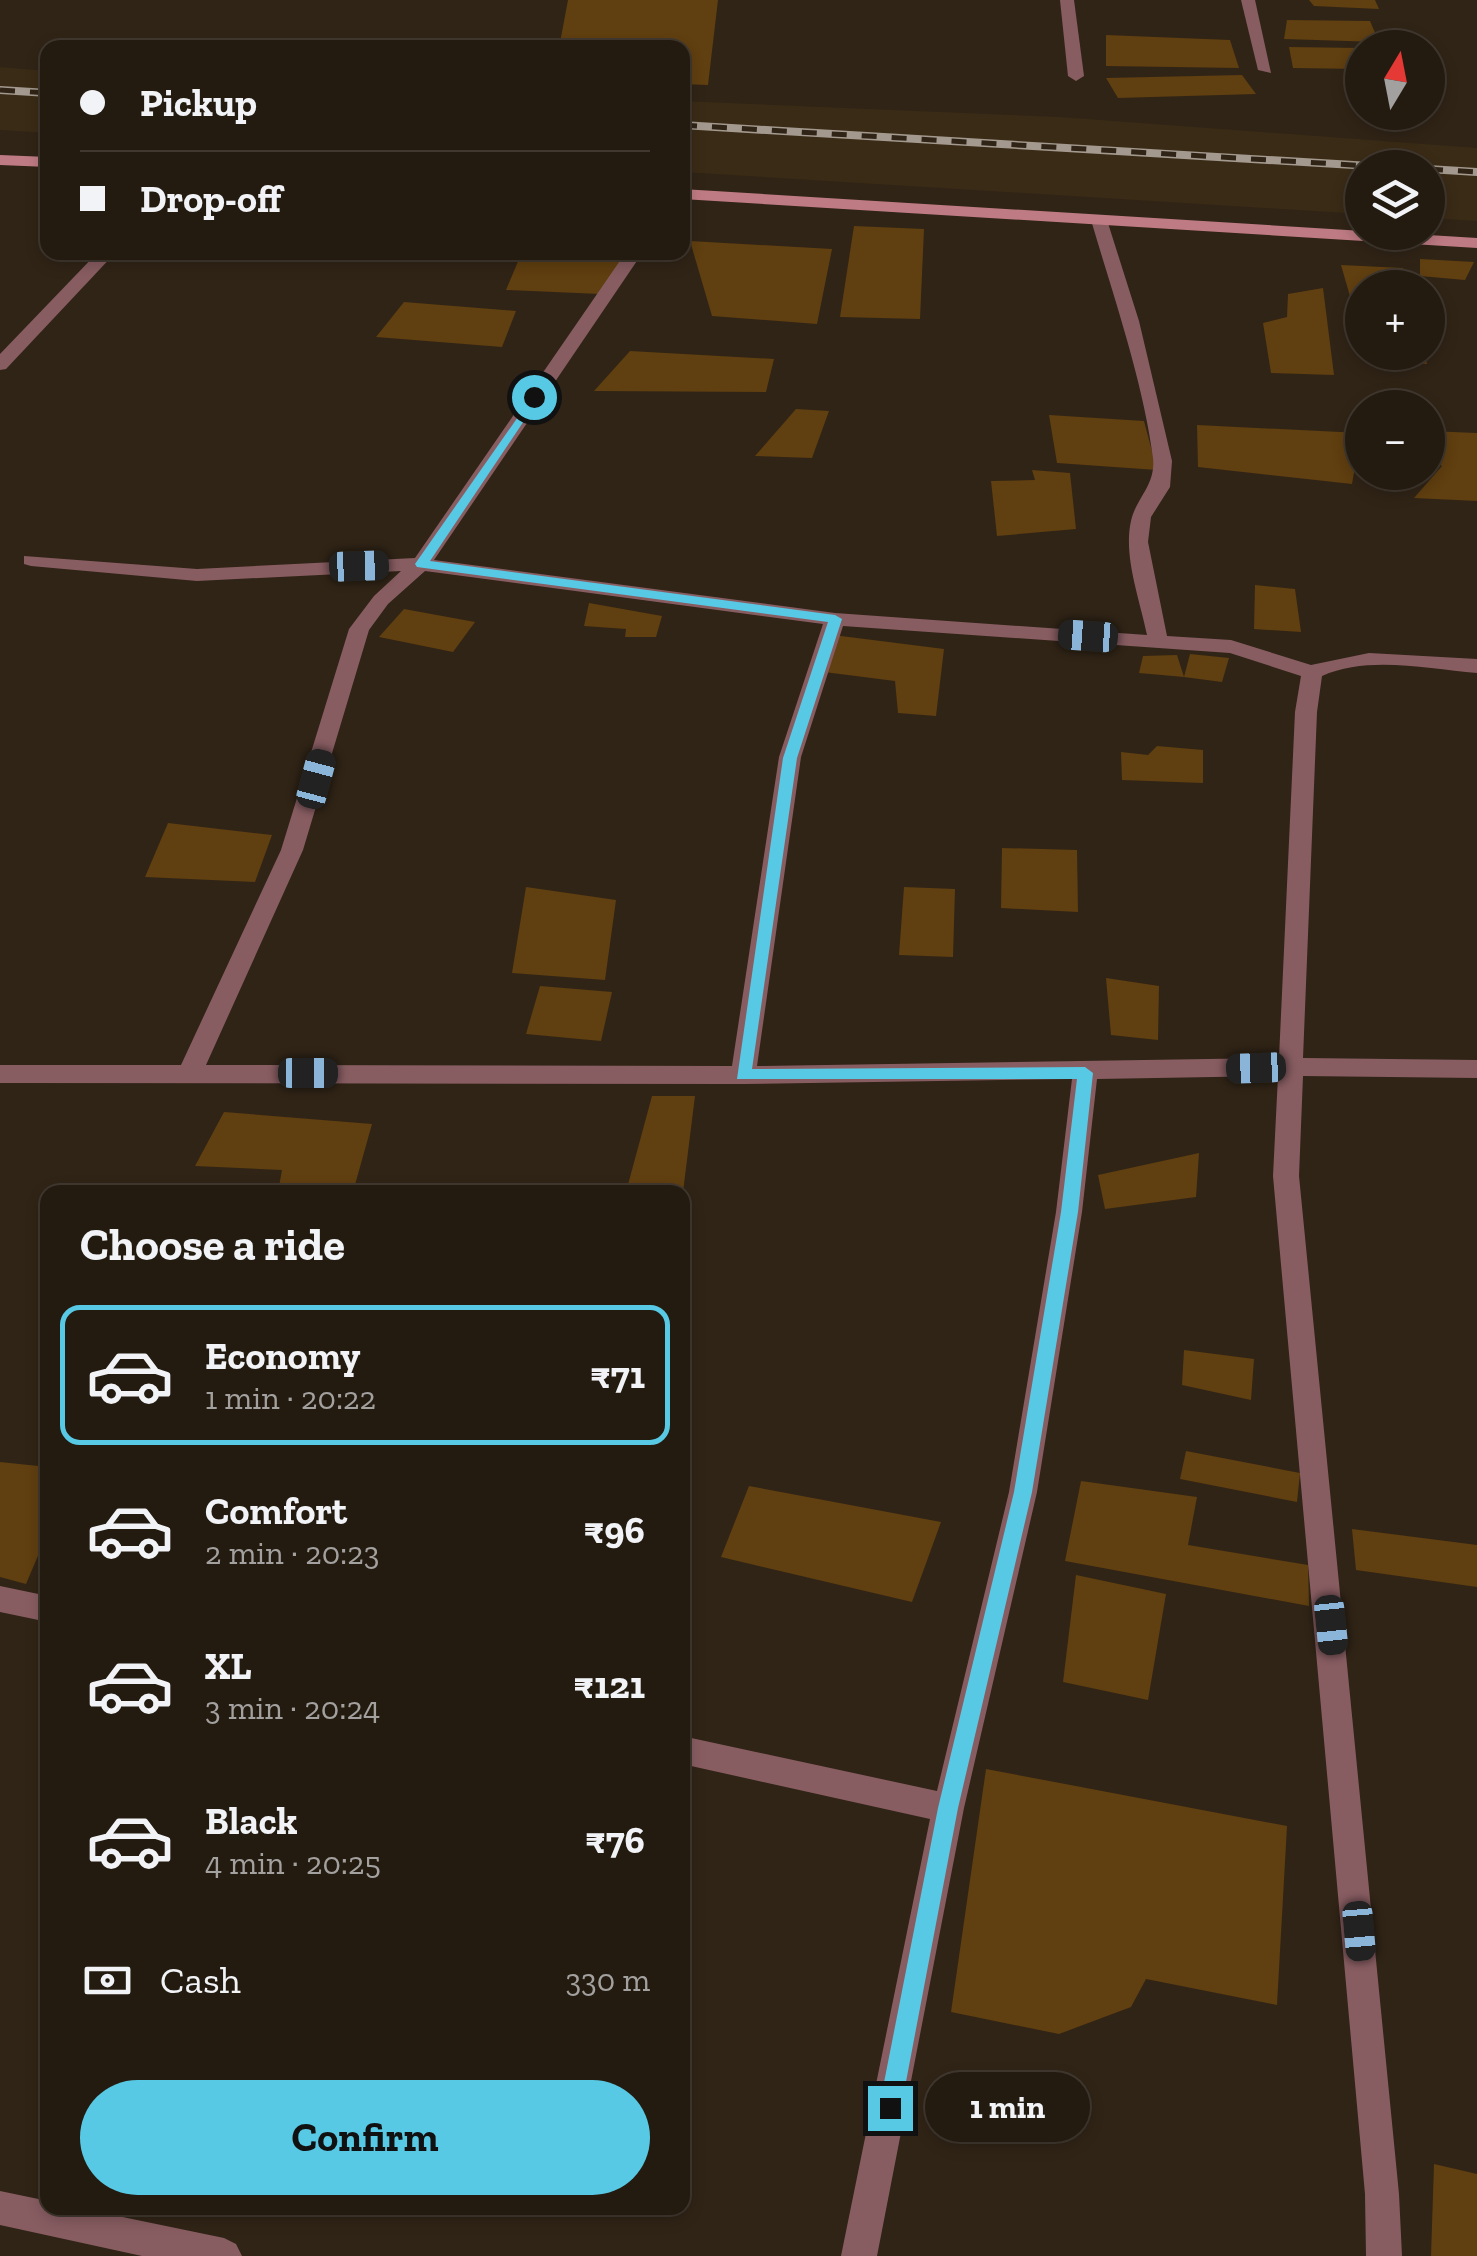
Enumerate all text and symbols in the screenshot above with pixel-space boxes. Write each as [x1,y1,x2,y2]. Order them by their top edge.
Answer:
north arrow [1345,30,1445,130]
map controls [1345,30,1445,490]
text: Pickup [140,80,257,126]
button: layers [1345,150,1445,250]
text: Drop-off [140,176,281,222]
button: + [1345,270,1445,370]
route start [512,375,557,420]
button: − [1345,390,1445,490]
car [328,550,390,582]
car [1057,619,1119,653]
car [294,746,338,812]
car [1225,1052,1287,1084]
car [278,1058,338,1088]
text: Choose a ride [80,1218,345,1272]
icon: car [85,1330,175,1420]
text: Economy [205,1333,360,1379]
text: ₹71 [590,1352,645,1398]
text: 1 min · 20:22 [205,1379,376,1417]
icon: car [85,1485,175,1575]
text: Comfort [205,1488,347,1534]
text: ₹96 [584,1507,645,1553]
text: 2 min · 20:23 [205,1534,379,1572]
car [1313,1594,1349,1656]
icon: car [85,1640,175,1730]
text: XL [205,1643,252,1689]
text: ₹121 [573,1662,645,1708]
text: 3 min · 20:24 [205,1689,380,1727]
icon: car [85,1795,175,1885]
text: Black [205,1798,298,1844]
text: ₹76 [585,1817,645,1863]
text: 4 min · 20:25 [205,1844,381,1882]
car [1341,1900,1377,1962]
icon: cash [80,1953,135,2008]
text: Cash [160,1957,241,2003]
text: 330 m [565,1961,650,1999]
callout: 1 min [925,2073,1090,2143]
button: Confirm [80,2080,650,2195]
route end [868,2086,913,2131]
text: 1 min [970,2088,1045,2126]

